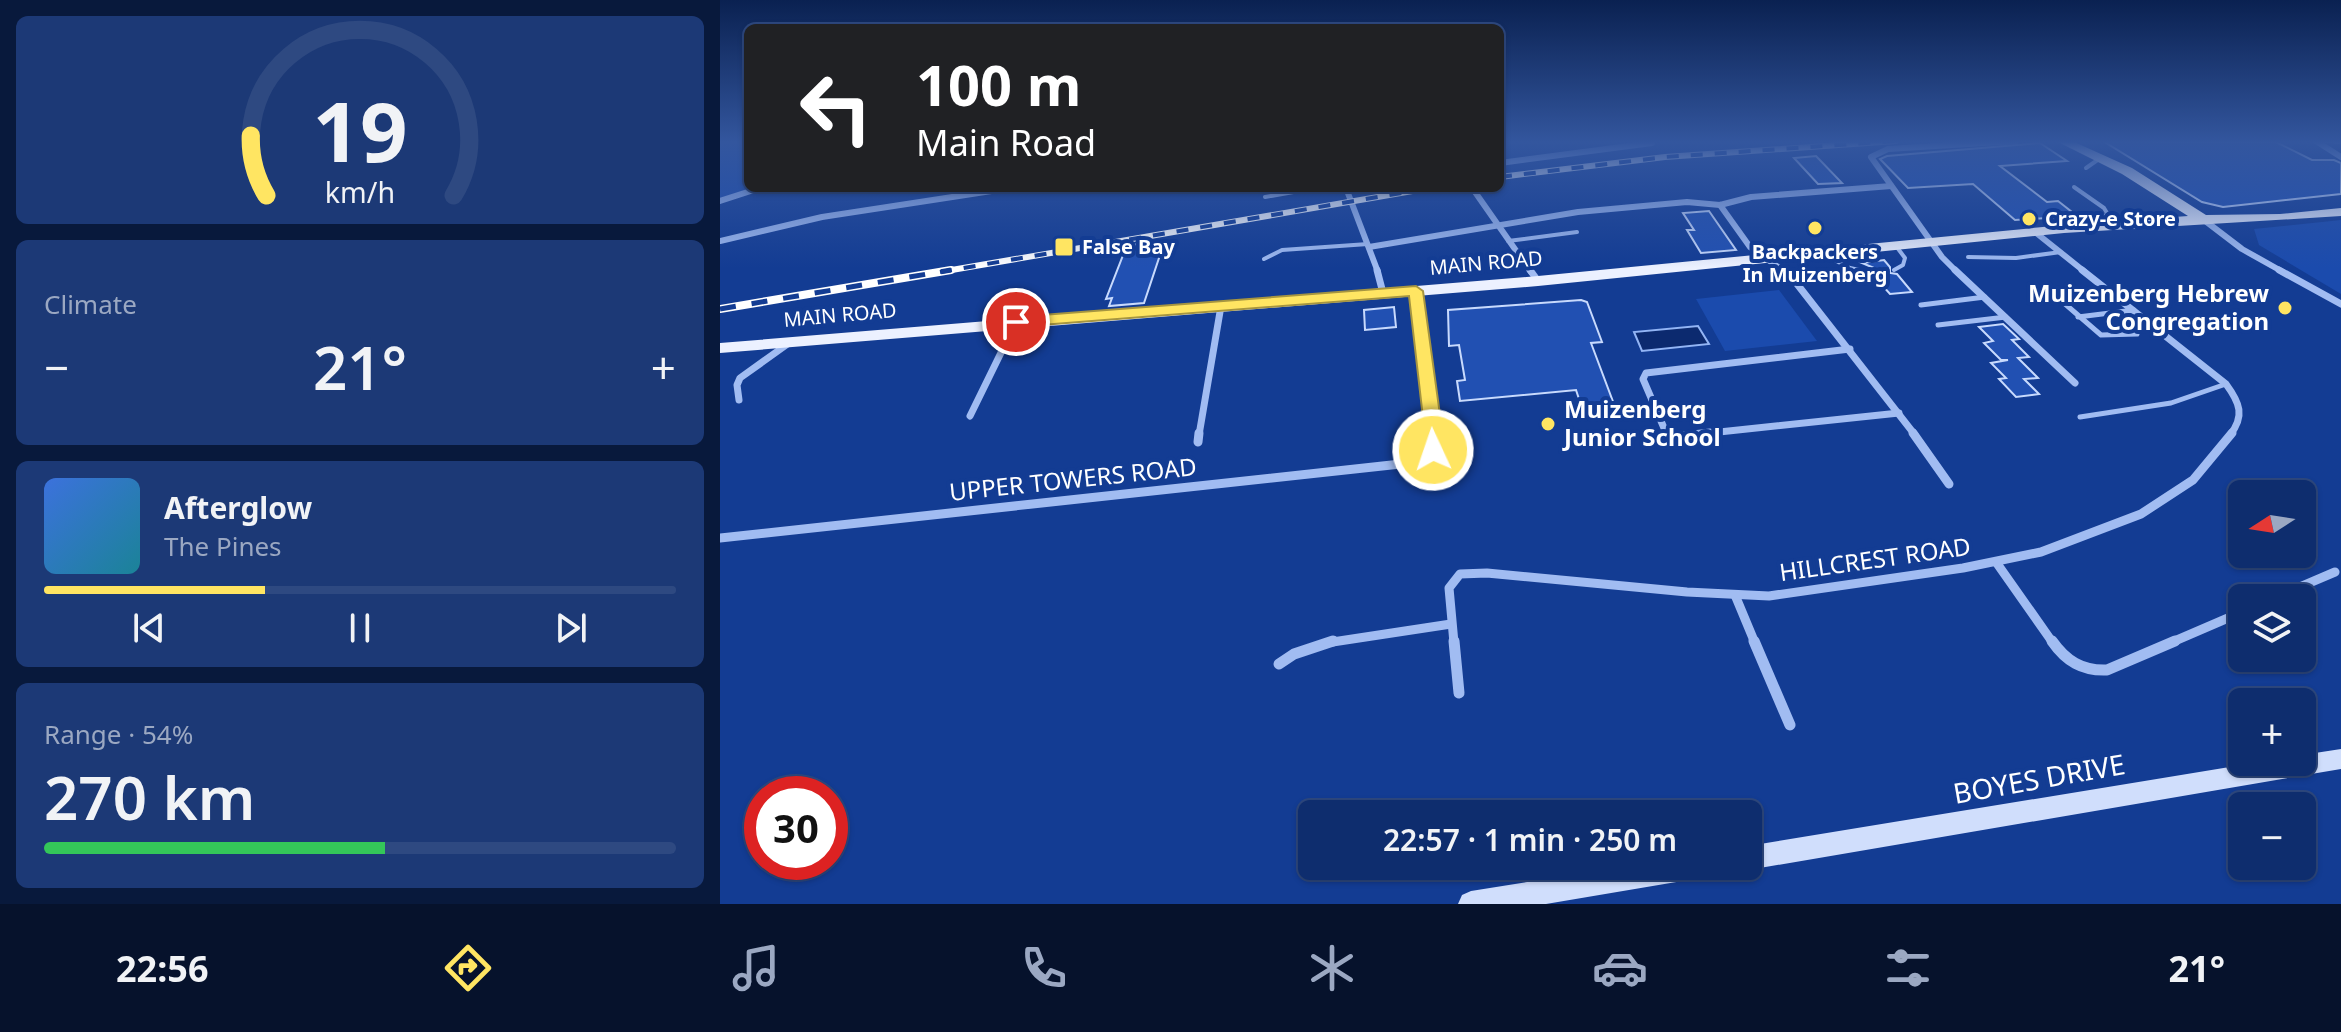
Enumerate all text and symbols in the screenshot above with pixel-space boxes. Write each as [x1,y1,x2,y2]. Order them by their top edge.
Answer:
text: 100 m [916,46,1081,122]
icon: left [784,56,888,160]
text: 19 [312,73,408,186]
text: Main Road [916,118,1096,167]
text: km/h [325,172,395,211]
place label: Crazy-e Store [2045,205,2176,232]
marker: Crazy-e Store [2020,210,2038,228]
marker: Backpackers In Muizenberg [1806,219,1824,237]
place label: False Bay [1082,233,1175,260]
marker: False Bay [1053,236,1075,258]
place label: Backpackers In Muizenberg [1743,238,1887,288]
street label: MAIN ROAD [1428,244,1543,281]
place label: Muizenberg Hebrew Congregation [2028,276,2269,337]
text: Climate [44,286,137,322]
pin [982,288,1050,356]
street label: MAIN ROAD [782,296,897,333]
marker: Muizenberg Hebrew Congregation [2276,299,2294,317]
icon: arrive [994,300,1038,344]
text: 21° [313,326,407,408]
text: − [44,337,69,397]
text: + [651,337,676,397]
place label: Muizenberg Junior School [1562,392,1721,453]
position arrow [1391,408,1475,492]
marker: Muizenberg Junior School [1539,415,1557,433]
street label: UPPER TOWERS ROAD [948,449,1198,508]
north arrow [2228,480,2316,568]
map controls [2228,480,2316,880]
text: Afterglow [164,487,312,528]
text: The Pines [164,528,282,564]
street label: HILLCREST ROAD [1777,529,1973,588]
button: layers [2228,584,2316,672]
icon: previous [127,606,171,650]
icon: pause [338,606,382,650]
icon: next [549,606,593,650]
button: + [2228,688,2316,776]
text: Range · 54% [44,716,193,752]
street label: BOYES DRIVE [1950,744,2128,812]
text: 270 km [44,756,255,838]
speed limit sign: 30 [744,776,848,880]
button: − [2228,792,2316,880]
text: 22:57 · 1 min · 250 m [1383,819,1677,860]
icon: directions [440,940,496,996]
icon: music [728,940,784,996]
icon: phone [1016,940,1072,996]
icon: climate [1304,940,1360,996]
icon: car [1592,940,1648,996]
icon: filters [1880,940,1936,996]
text: 22:56 [116,944,208,993]
text: 21° [2168,944,2225,993]

